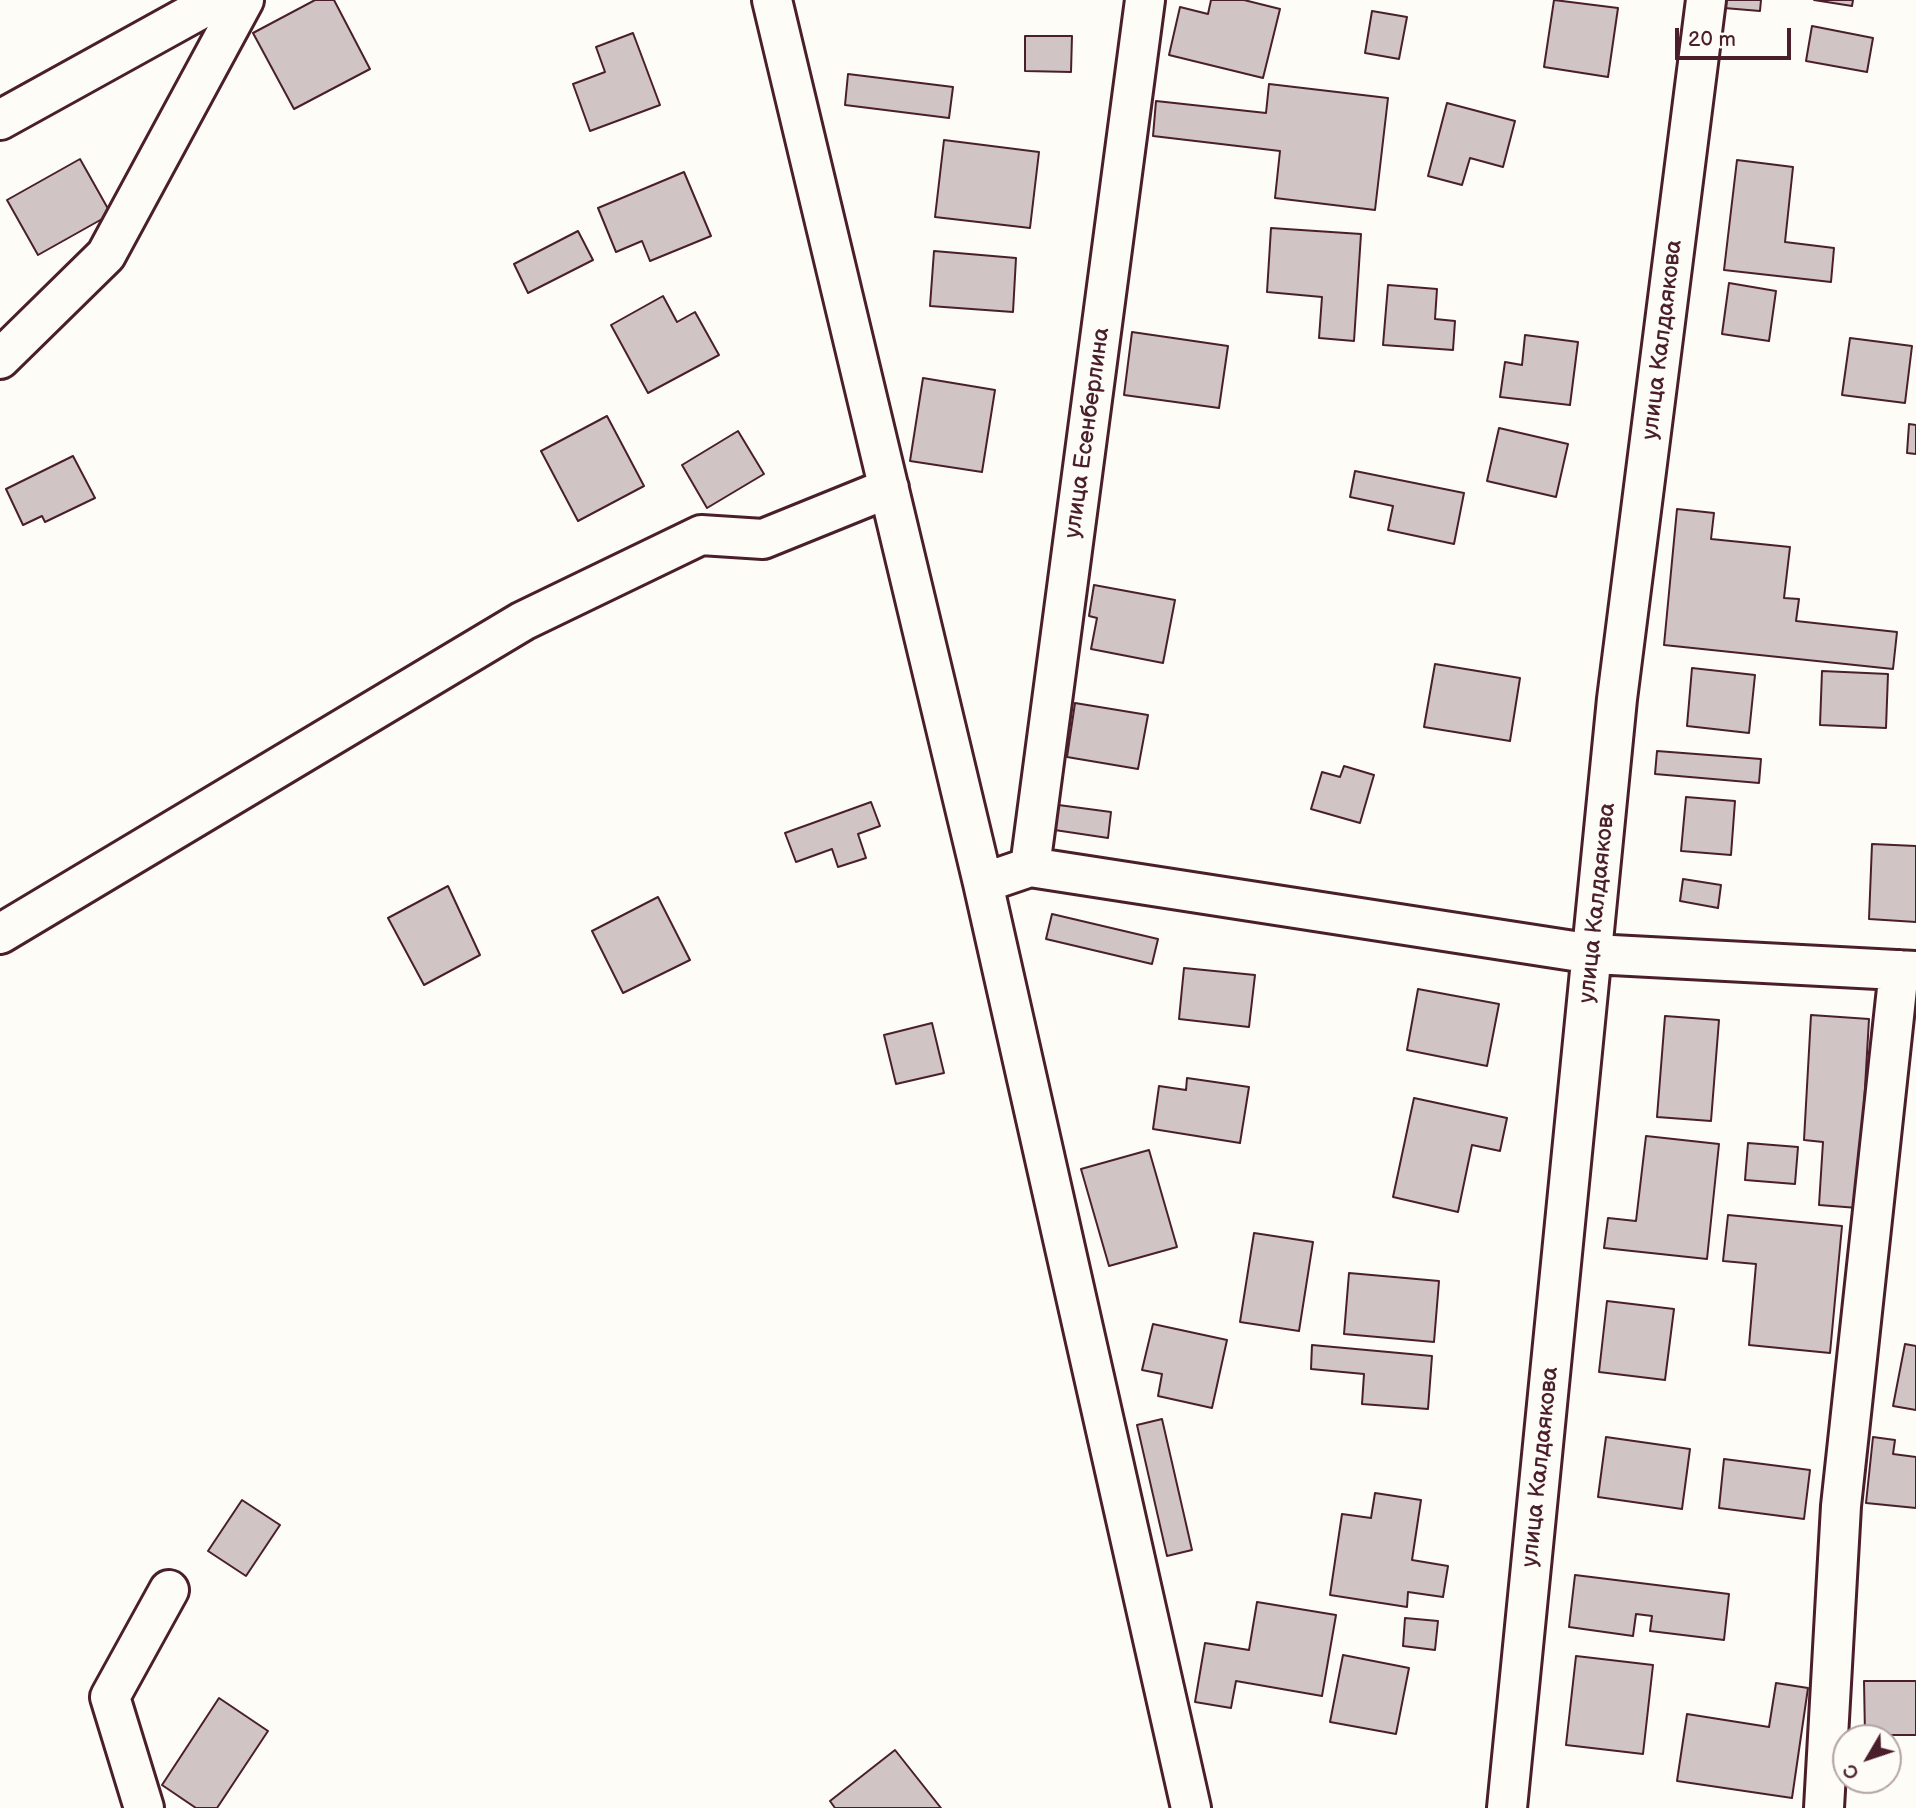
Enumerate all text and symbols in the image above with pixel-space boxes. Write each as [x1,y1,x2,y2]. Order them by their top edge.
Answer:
scale bar [1678,14,1794,58]
text: 20 m [1688,27,1736,52]
street label: улица Калдаякова [1637,238,1689,442]
street label: улица Есенберлина [1060,326,1116,540]
street label: улица Калдаякова [1574,802,1622,1004]
street label: улица Калдаякова [1517,1366,1565,1568]
north arrow [1832,1724,1902,1794]
text: С [1839,1759,1865,1784]

